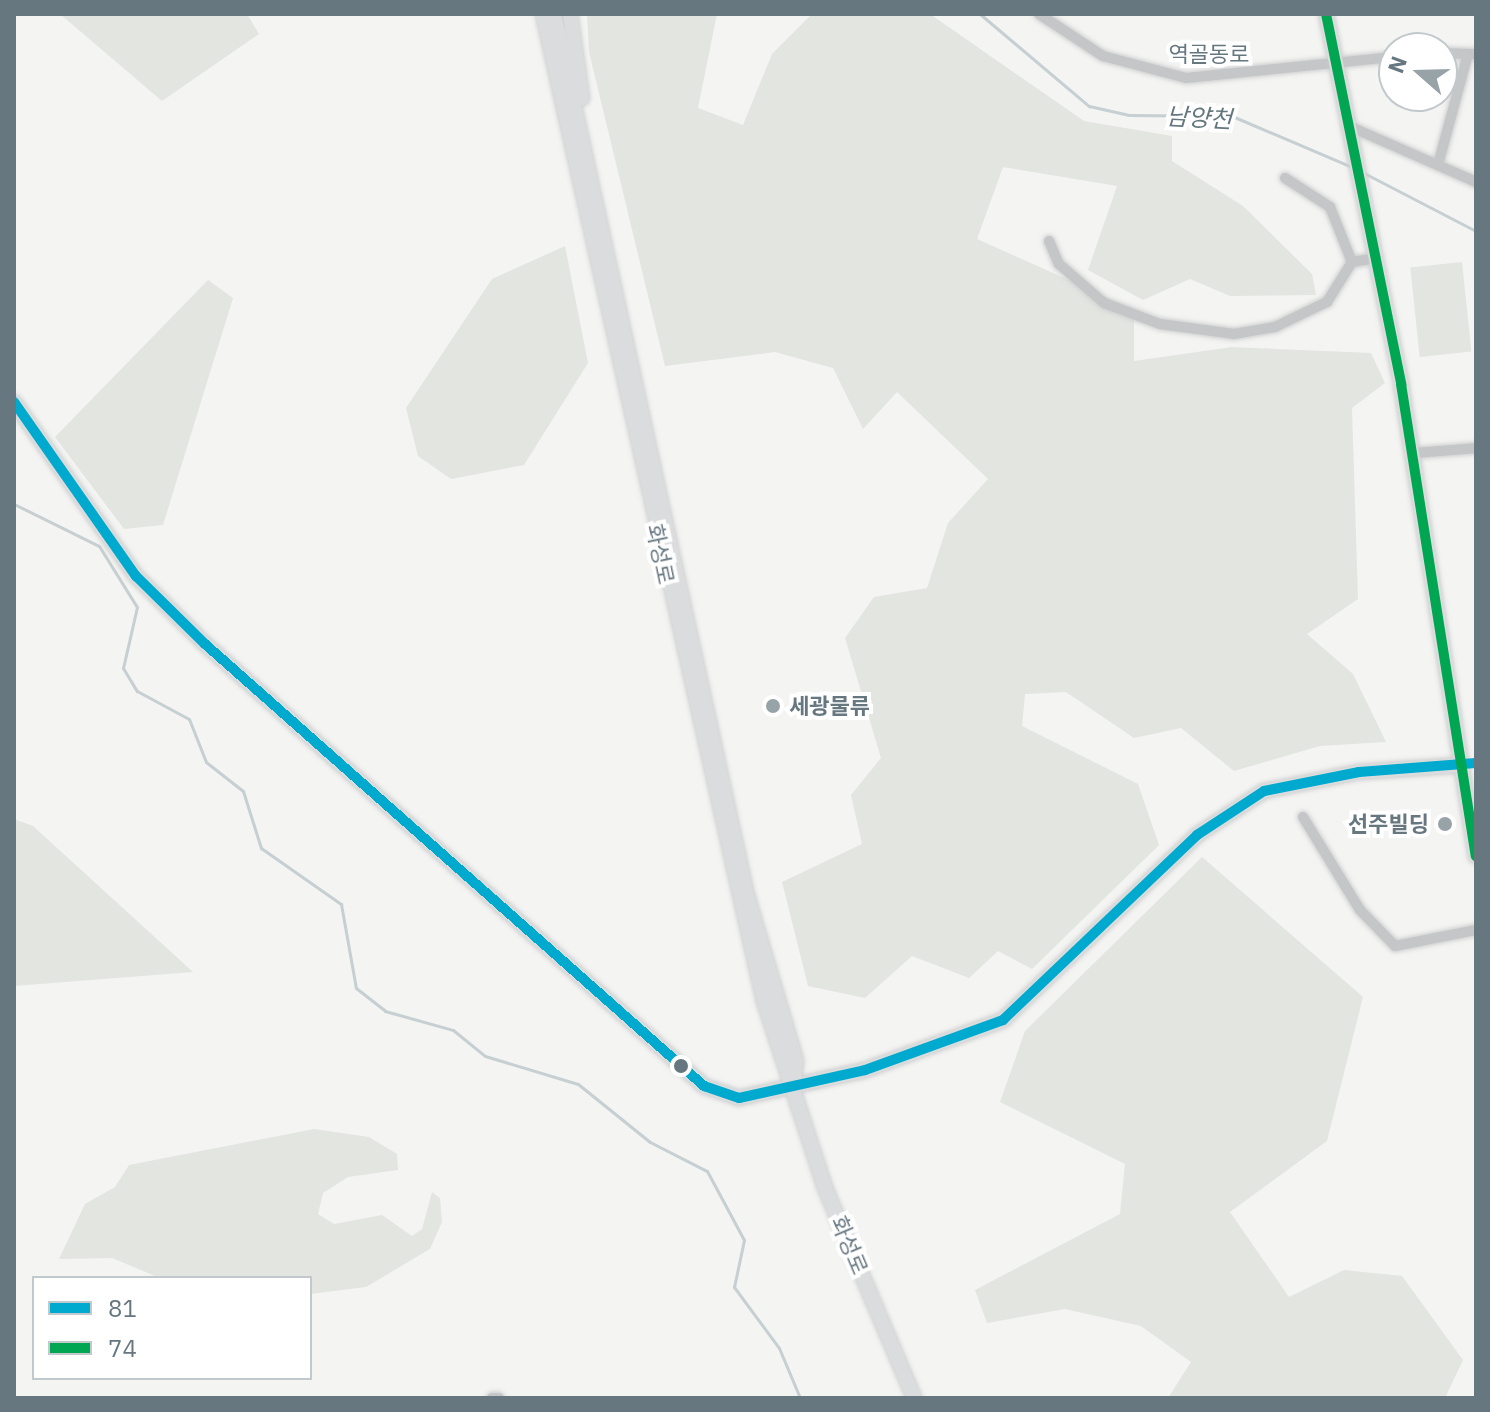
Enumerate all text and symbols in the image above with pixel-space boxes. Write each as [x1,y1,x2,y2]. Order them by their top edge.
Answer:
north arrow [1378,32,1458,112]
street label: 역골동로 [1169,41,1249,67]
text: N [1381,52,1413,77]
water label: 남양천 [1165,102,1233,134]
street label: 화성로 [642,522,680,586]
place label: 세광물류 [789,693,870,719]
marker: 세광물류 [764,697,782,715]
place label: 선주빌딩 [1348,811,1429,837]
marker: 선주빌딩 [1436,815,1454,833]
unlabelled marker [673,1058,689,1074]
street label: 화성로 [826,1212,874,1278]
legend [32,1276,312,1380]
text: 81 [108,1292,137,1324]
text: 74 [108,1332,137,1364]

